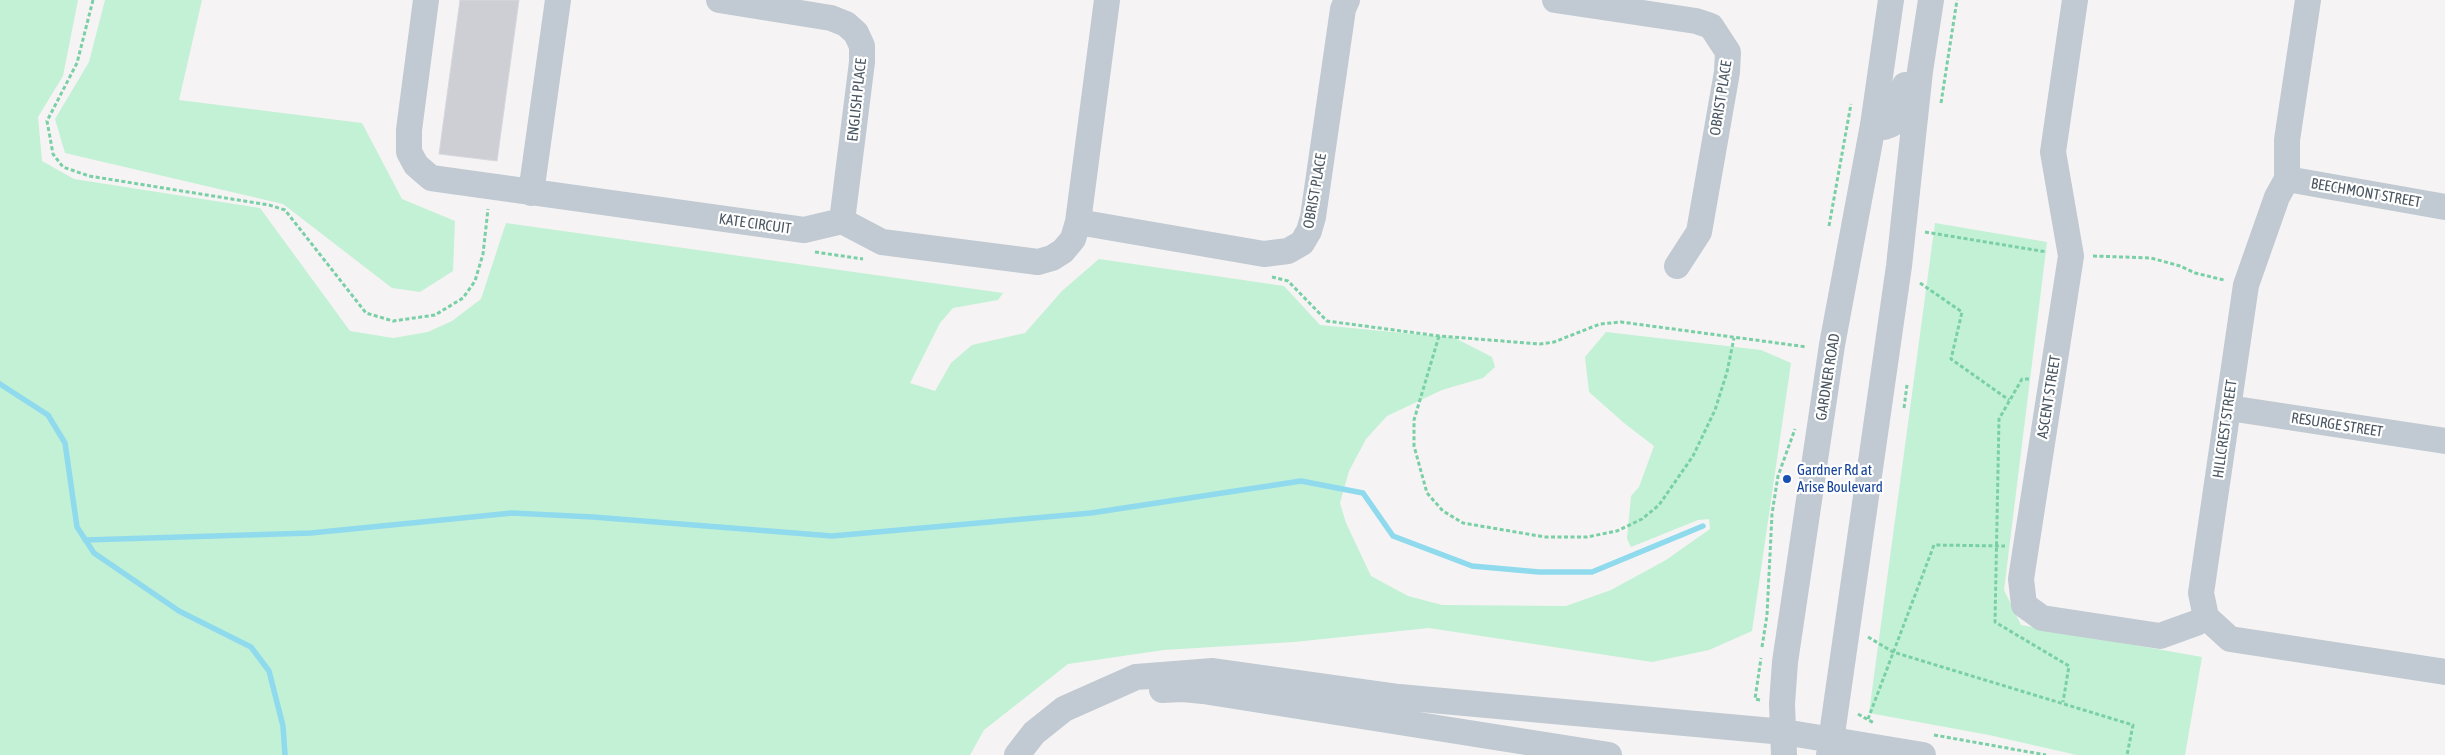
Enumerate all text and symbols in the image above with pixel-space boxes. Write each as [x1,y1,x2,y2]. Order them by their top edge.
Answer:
street label: ENGLISH PLACE [844,58,870,142]
street label: OBRIST PLACE [1706,59,1736,137]
street label: OBRIST PLACE [1300,152,1330,230]
street label: BEECHMONT STREET [2310,174,2422,212]
street label: KATE CIRCUIT [718,210,792,238]
street label: GARDNER ROAD [1812,332,1844,422]
street label: ASCENT STREET [2034,354,2064,440]
street label: HILLCREST STREET [2209,379,2241,479]
street label: RESURGE STREET [2290,409,2384,441]
place label: Gardner Rd at Arise Boulevard [1797,461,1883,496]
marker: Gardner Rd at Arise Boulevard [1781,473,1793,485]

